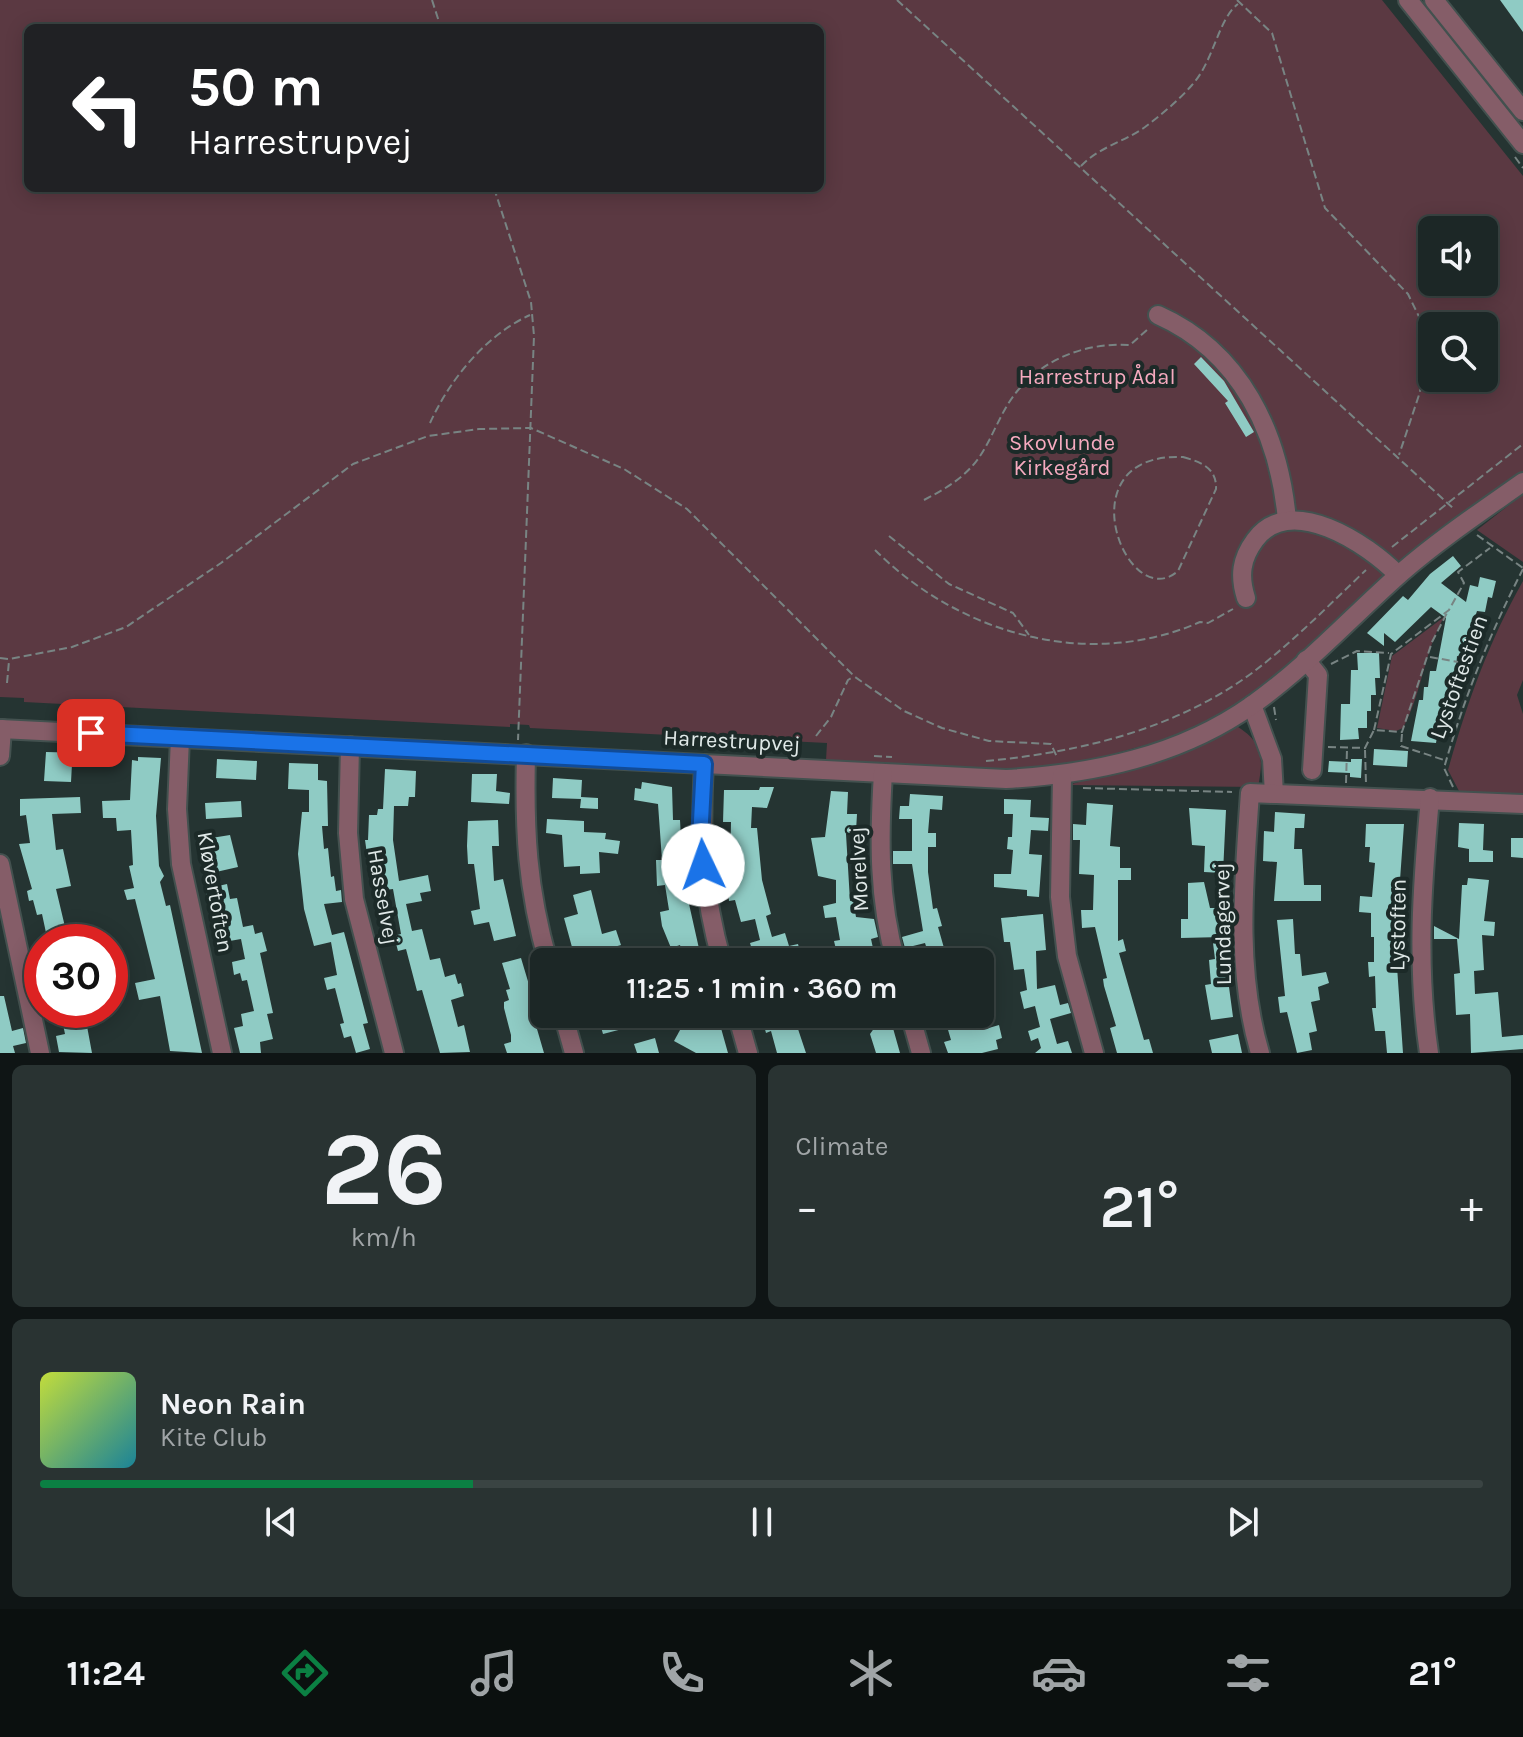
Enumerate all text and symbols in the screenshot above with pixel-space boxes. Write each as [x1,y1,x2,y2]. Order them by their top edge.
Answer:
text: 50 m [188,54,323,119]
icon: left [56,56,160,160]
text: Harrestrupvej [188,121,413,163]
map controls [1418,216,1498,392]
button: sound [1418,216,1498,296]
button: search [1418,312,1498,392]
park label: Harrestrup Ådal [1018,363,1176,390]
park label: Skovlunde Kirkegård [1009,430,1115,481]
street label: Lystoftestien [1425,612,1493,742]
pin [57,699,125,767]
icon: arrive [69,711,113,755]
street label: Harrestrupvej [663,724,801,758]
position arrow [661,823,745,907]
street label: Morelvej [844,826,874,912]
street label: Kløvertoften [192,829,238,955]
street label: Hasselvej [362,847,404,947]
street label: Lundagervej [1209,862,1237,986]
street label: Lystoften [1384,879,1412,971]
speed limit sign: 30 [24,924,128,1028]
text: 11:25 · 1 min · 360 m [626,970,898,1006]
text: 26 [321,1109,447,1230]
text: Climate [796,1131,888,1162]
text: 21° [1100,1172,1179,1242]
text: − [796,1182,819,1233]
text: + [1460,1182,1483,1233]
text: km/h [351,1222,417,1253]
text: Neon Rain [160,1386,306,1422]
text: Kite Club [160,1422,267,1453]
icon: previous [259,1500,303,1544]
icon: pause [740,1500,784,1544]
icon: next [1221,1500,1265,1544]
icon: directions [277,1645,333,1701]
icon: music [466,1645,522,1701]
icon: phone [654,1645,710,1701]
icon: climate [843,1645,899,1701]
icon: car [1031,1645,1087,1701]
icon: filters [1220,1645,1276,1701]
text: 11:24 [66,1652,145,1694]
text: 21° [1408,1652,1457,1694]

